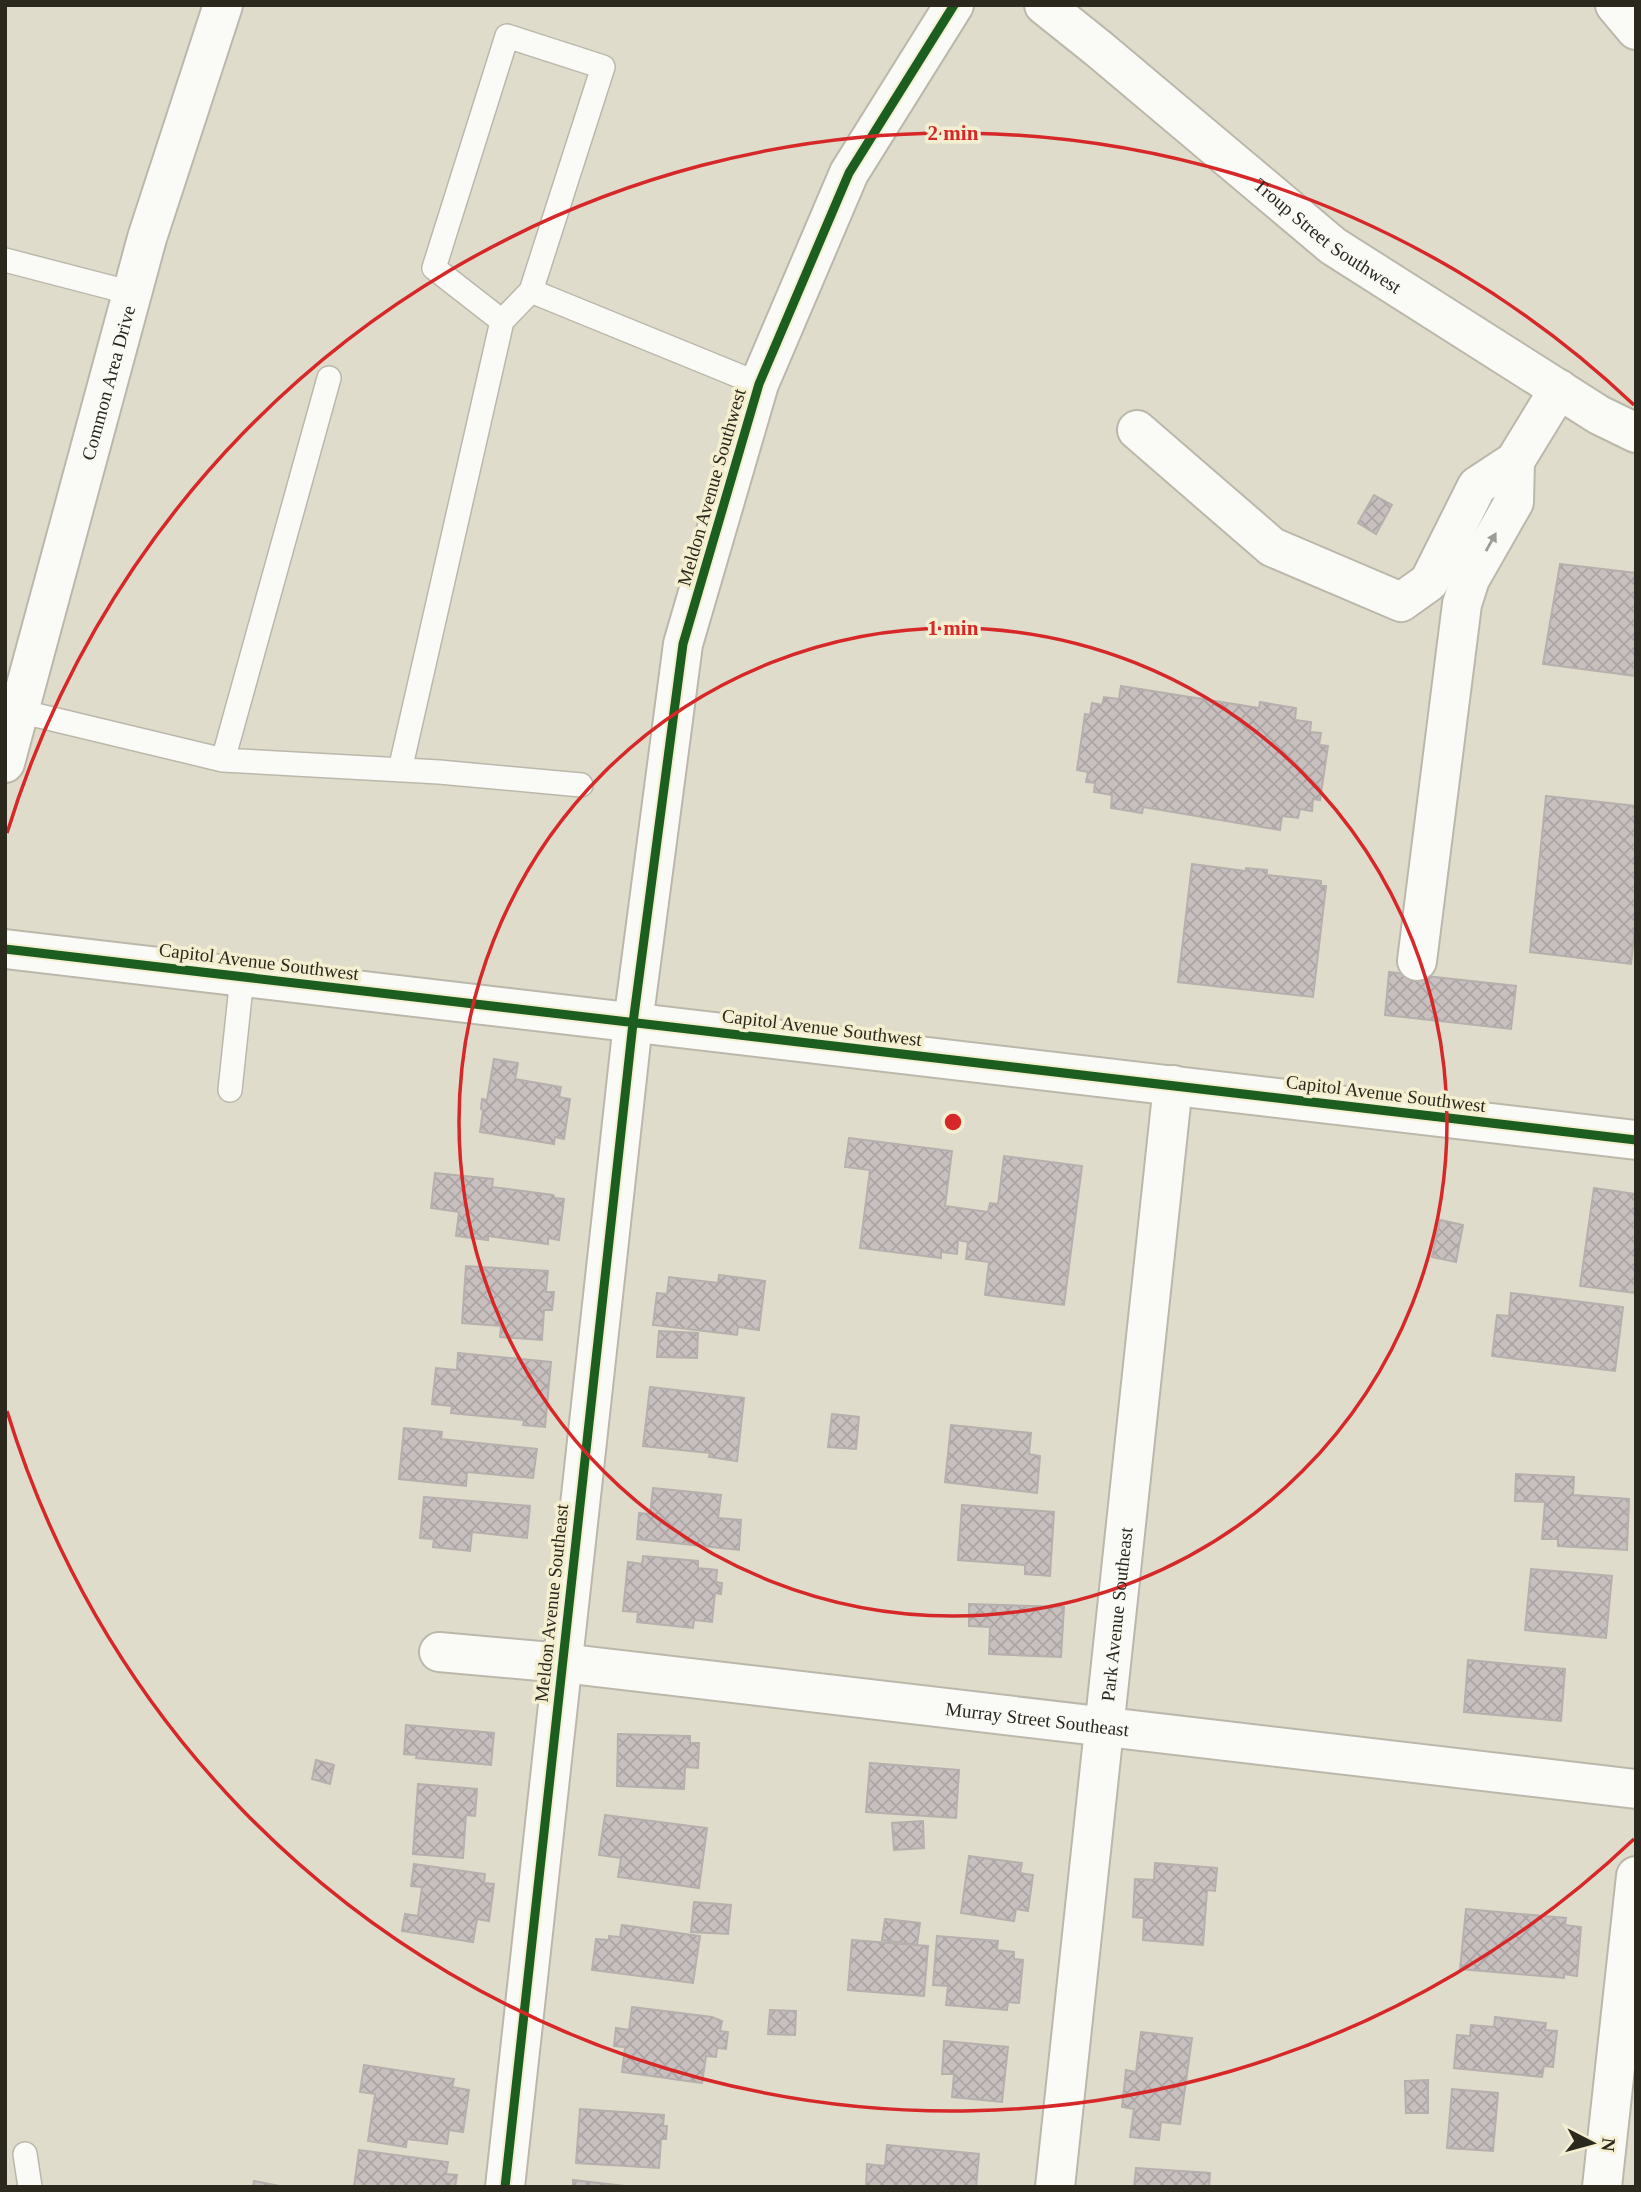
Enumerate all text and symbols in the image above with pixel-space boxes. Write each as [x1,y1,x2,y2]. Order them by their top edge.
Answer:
text: 2 min [928,121,979,145]
street label: Troup Street Southwest [1250,174,1406,298]
street label: Common Area Drive [77,303,139,462]
street label: Meldon Avenue Southwest [673,385,750,588]
one-way arrow [1485,532,1497,552]
text: 1 min [928,616,979,640]
street label: Capitol Avenue Southwest [158,939,361,984]
street label: Capitol Avenue Southwest [721,1005,924,1050]
street label: Capitol Avenue Southwest [1285,1071,1488,1116]
centre of rings [941,1110,965,1134]
street label: Meldon Avenue Southeast [531,1502,572,1703]
street label: Park Avenue Southeast [1097,1526,1137,1702]
street label: Murray Street Southeast [944,1698,1131,1741]
north arrow [1557,2108,1627,2178]
text: N [1597,2137,1620,2153]

